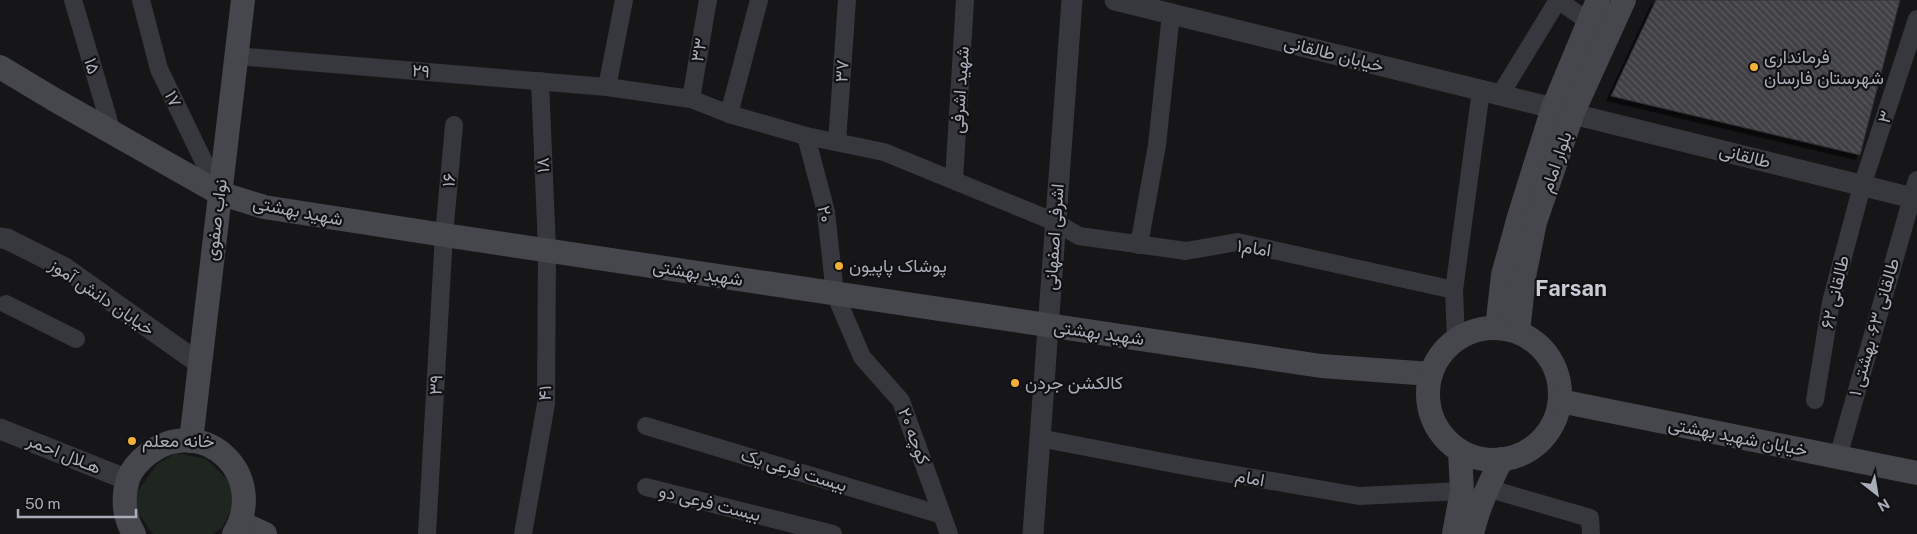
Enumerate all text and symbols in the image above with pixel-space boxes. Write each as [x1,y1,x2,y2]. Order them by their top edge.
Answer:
street label: خیابان طالقانی [1282,31,1386,77]
street label: ۳۳ [686,36,711,63]
street label: شهید اشرفی [946,46,974,134]
place label: فرمانداری شهرستان فارسان [1764,46,1884,89]
street label: ۱۵ [80,55,105,76]
street label: ۲۹ [411,59,431,82]
street label: ۳۷ [830,59,853,83]
marker: فرمانداری شهرستان فارسان [1748,61,1760,73]
street label: ۱۷ [161,87,186,110]
street label: ۳ [1873,108,1896,126]
street label: بلوار امام [1535,129,1578,196]
street label: طالقانی [1717,139,1773,173]
street label: ۱۸ [532,157,553,173]
street label: ۱۶ [437,172,460,188]
street label: نواب صفوی [200,178,232,262]
street label: اشرفی اصفهانی [1039,183,1069,291]
street label: شهید بهشتی [251,191,345,231]
street label: ۲۰ [814,204,837,224]
street label: امام۱ [1235,235,1273,262]
street label: خیابان دانش آموز [44,253,159,340]
street label: طالقانی ۶۲ [1816,253,1854,331]
street label: شهید بهشتی [651,255,745,291]
place label: پوشاک پاپیون [849,255,947,278]
street label: طالقانی ۶۳- بهشتی ۱ [1844,255,1904,399]
marker: پوشاک پاپیون [833,260,845,272]
district label: Farsan [1535,275,1607,301]
street label: شهید بهشتی [1052,316,1146,350]
place label: کالکشن جردن [1025,372,1123,394]
street label: ۳۹ [424,374,447,396]
marker: کالکشن جردن [1009,377,1021,389]
street label: ۴۱ [534,385,555,401]
street label: کوچه ۲۰ [892,405,935,468]
street label: خیابان شهید بهشتی [1667,413,1809,461]
street label: هـلال احمر [23,429,104,479]
place label: خانه معلم [142,430,215,453]
marker: خانه معلم [126,435,138,447]
street label: بیست فرعی یک [738,443,850,497]
street label: امام [1234,465,1266,492]
north arrow [1852,469,1902,519]
street label: بیست فرعی دو [657,480,763,526]
scale bar [18,486,135,518]
text: 50 m [25,495,60,512]
text: N [1875,495,1893,515]

